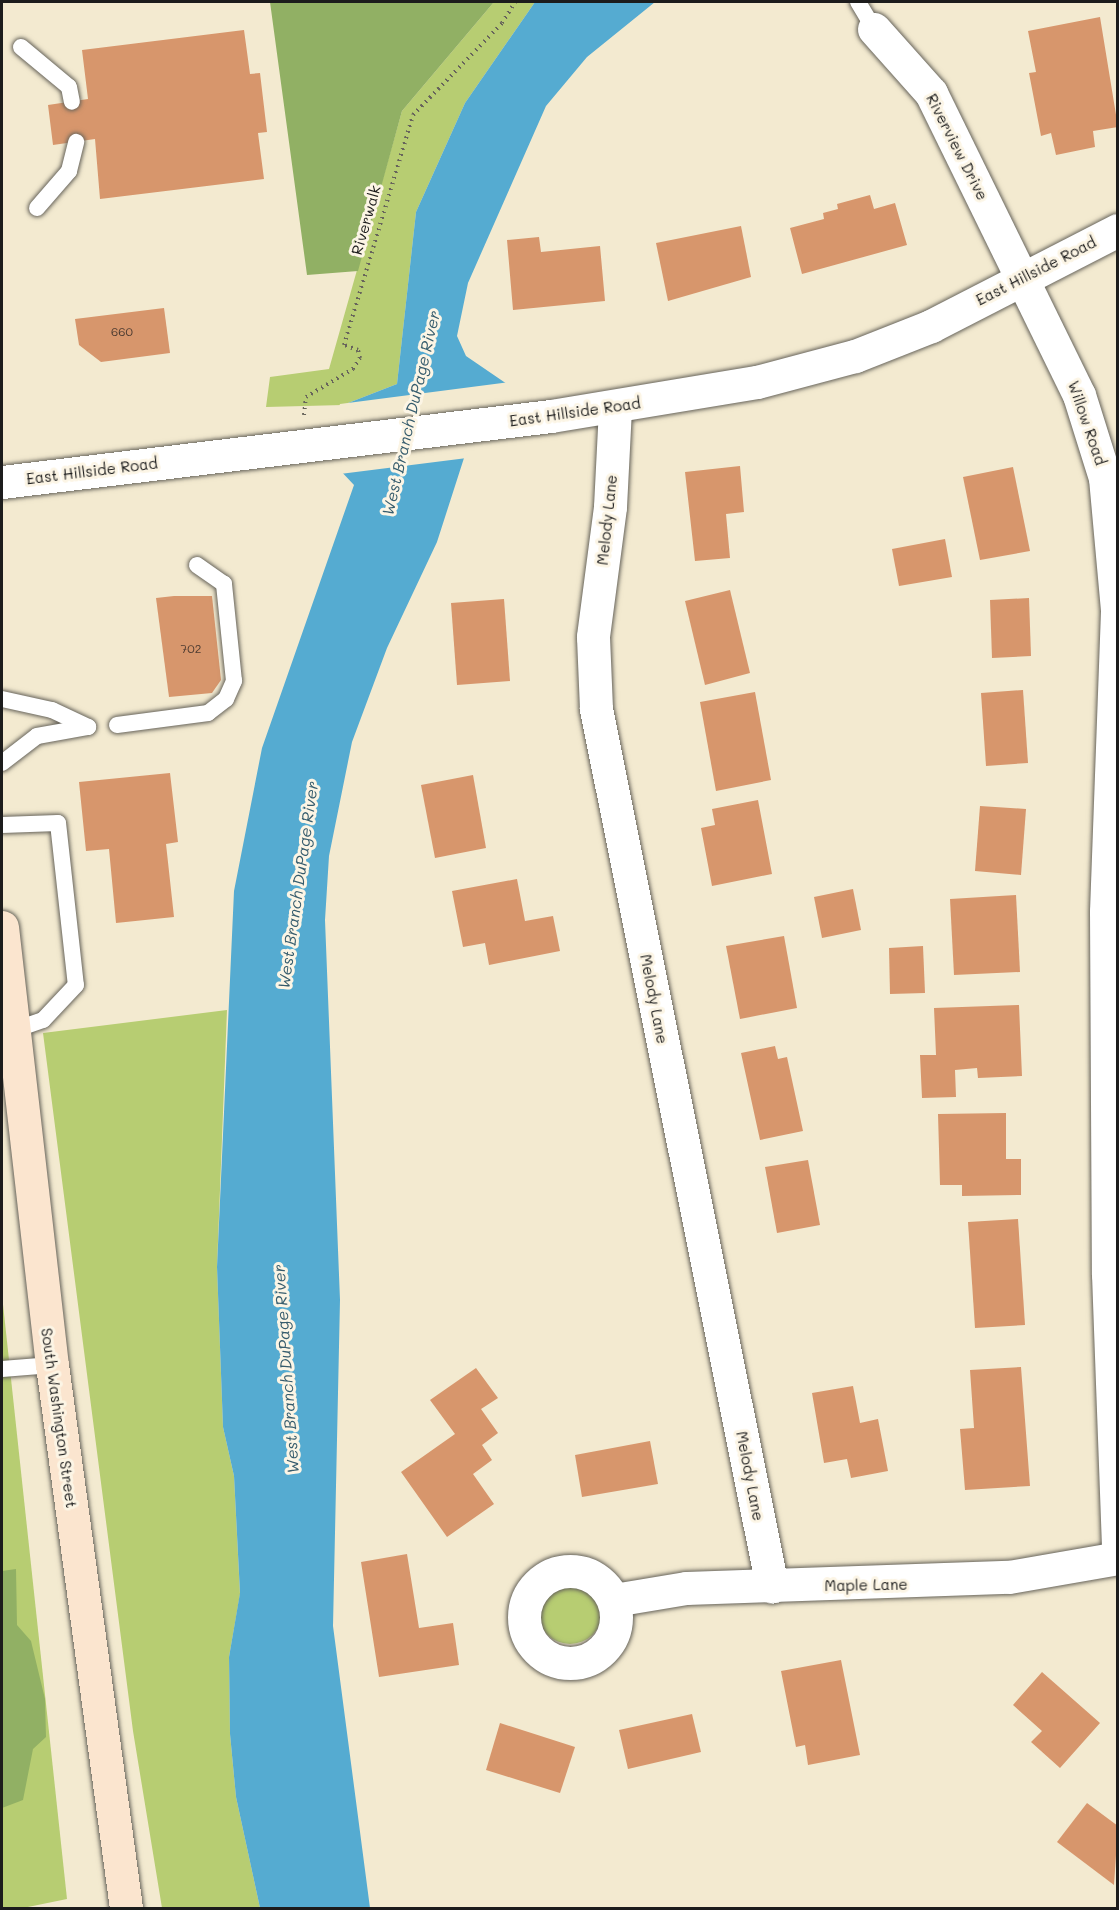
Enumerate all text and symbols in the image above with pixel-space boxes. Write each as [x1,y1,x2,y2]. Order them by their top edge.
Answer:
street label: Riverview Drive [922,91,992,203]
street label: Riverwalk [347,183,385,257]
street label: East Hillside Road [973,233,1099,309]
water label: West Branch DuPage River [378,309,444,517]
house number: 660 [111,325,133,339]
street label: Willow Road [1064,378,1110,468]
street label: East Hillside Road [508,394,642,430]
street label: East Hillside Road [25,454,159,488]
street label: Melody Lane [593,474,621,566]
house number: 702 [181,642,201,656]
water label: West Branch DuPage River [274,780,322,990]
street label: Melody Lane [636,953,672,1045]
water label: West Branch DuPage River [269,1264,303,1474]
street label: South Washington Street [37,1327,81,1509]
street label: Melody Lane [732,1430,768,1522]
street label: Maple Lane [824,1575,908,1595]

